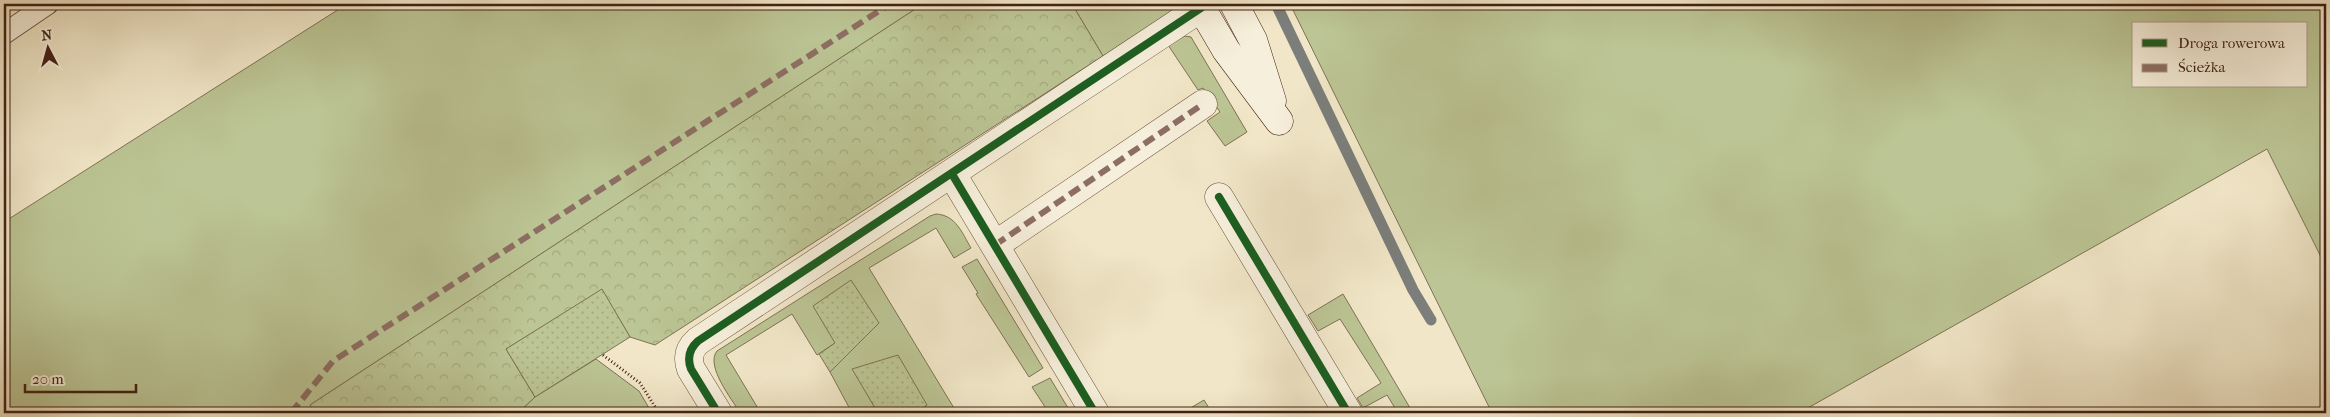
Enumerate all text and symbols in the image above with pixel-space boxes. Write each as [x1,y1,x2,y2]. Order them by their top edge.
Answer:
north arrow [22,22,72,72]
legend [2132,22,2308,88]
text: N [41,27,53,45]
text: Droga rowerowa [2178,34,2286,52]
text: Ścieżka [2178,58,2226,76]
scale bar [25,362,136,394]
text: 20 m [32,370,64,388]

